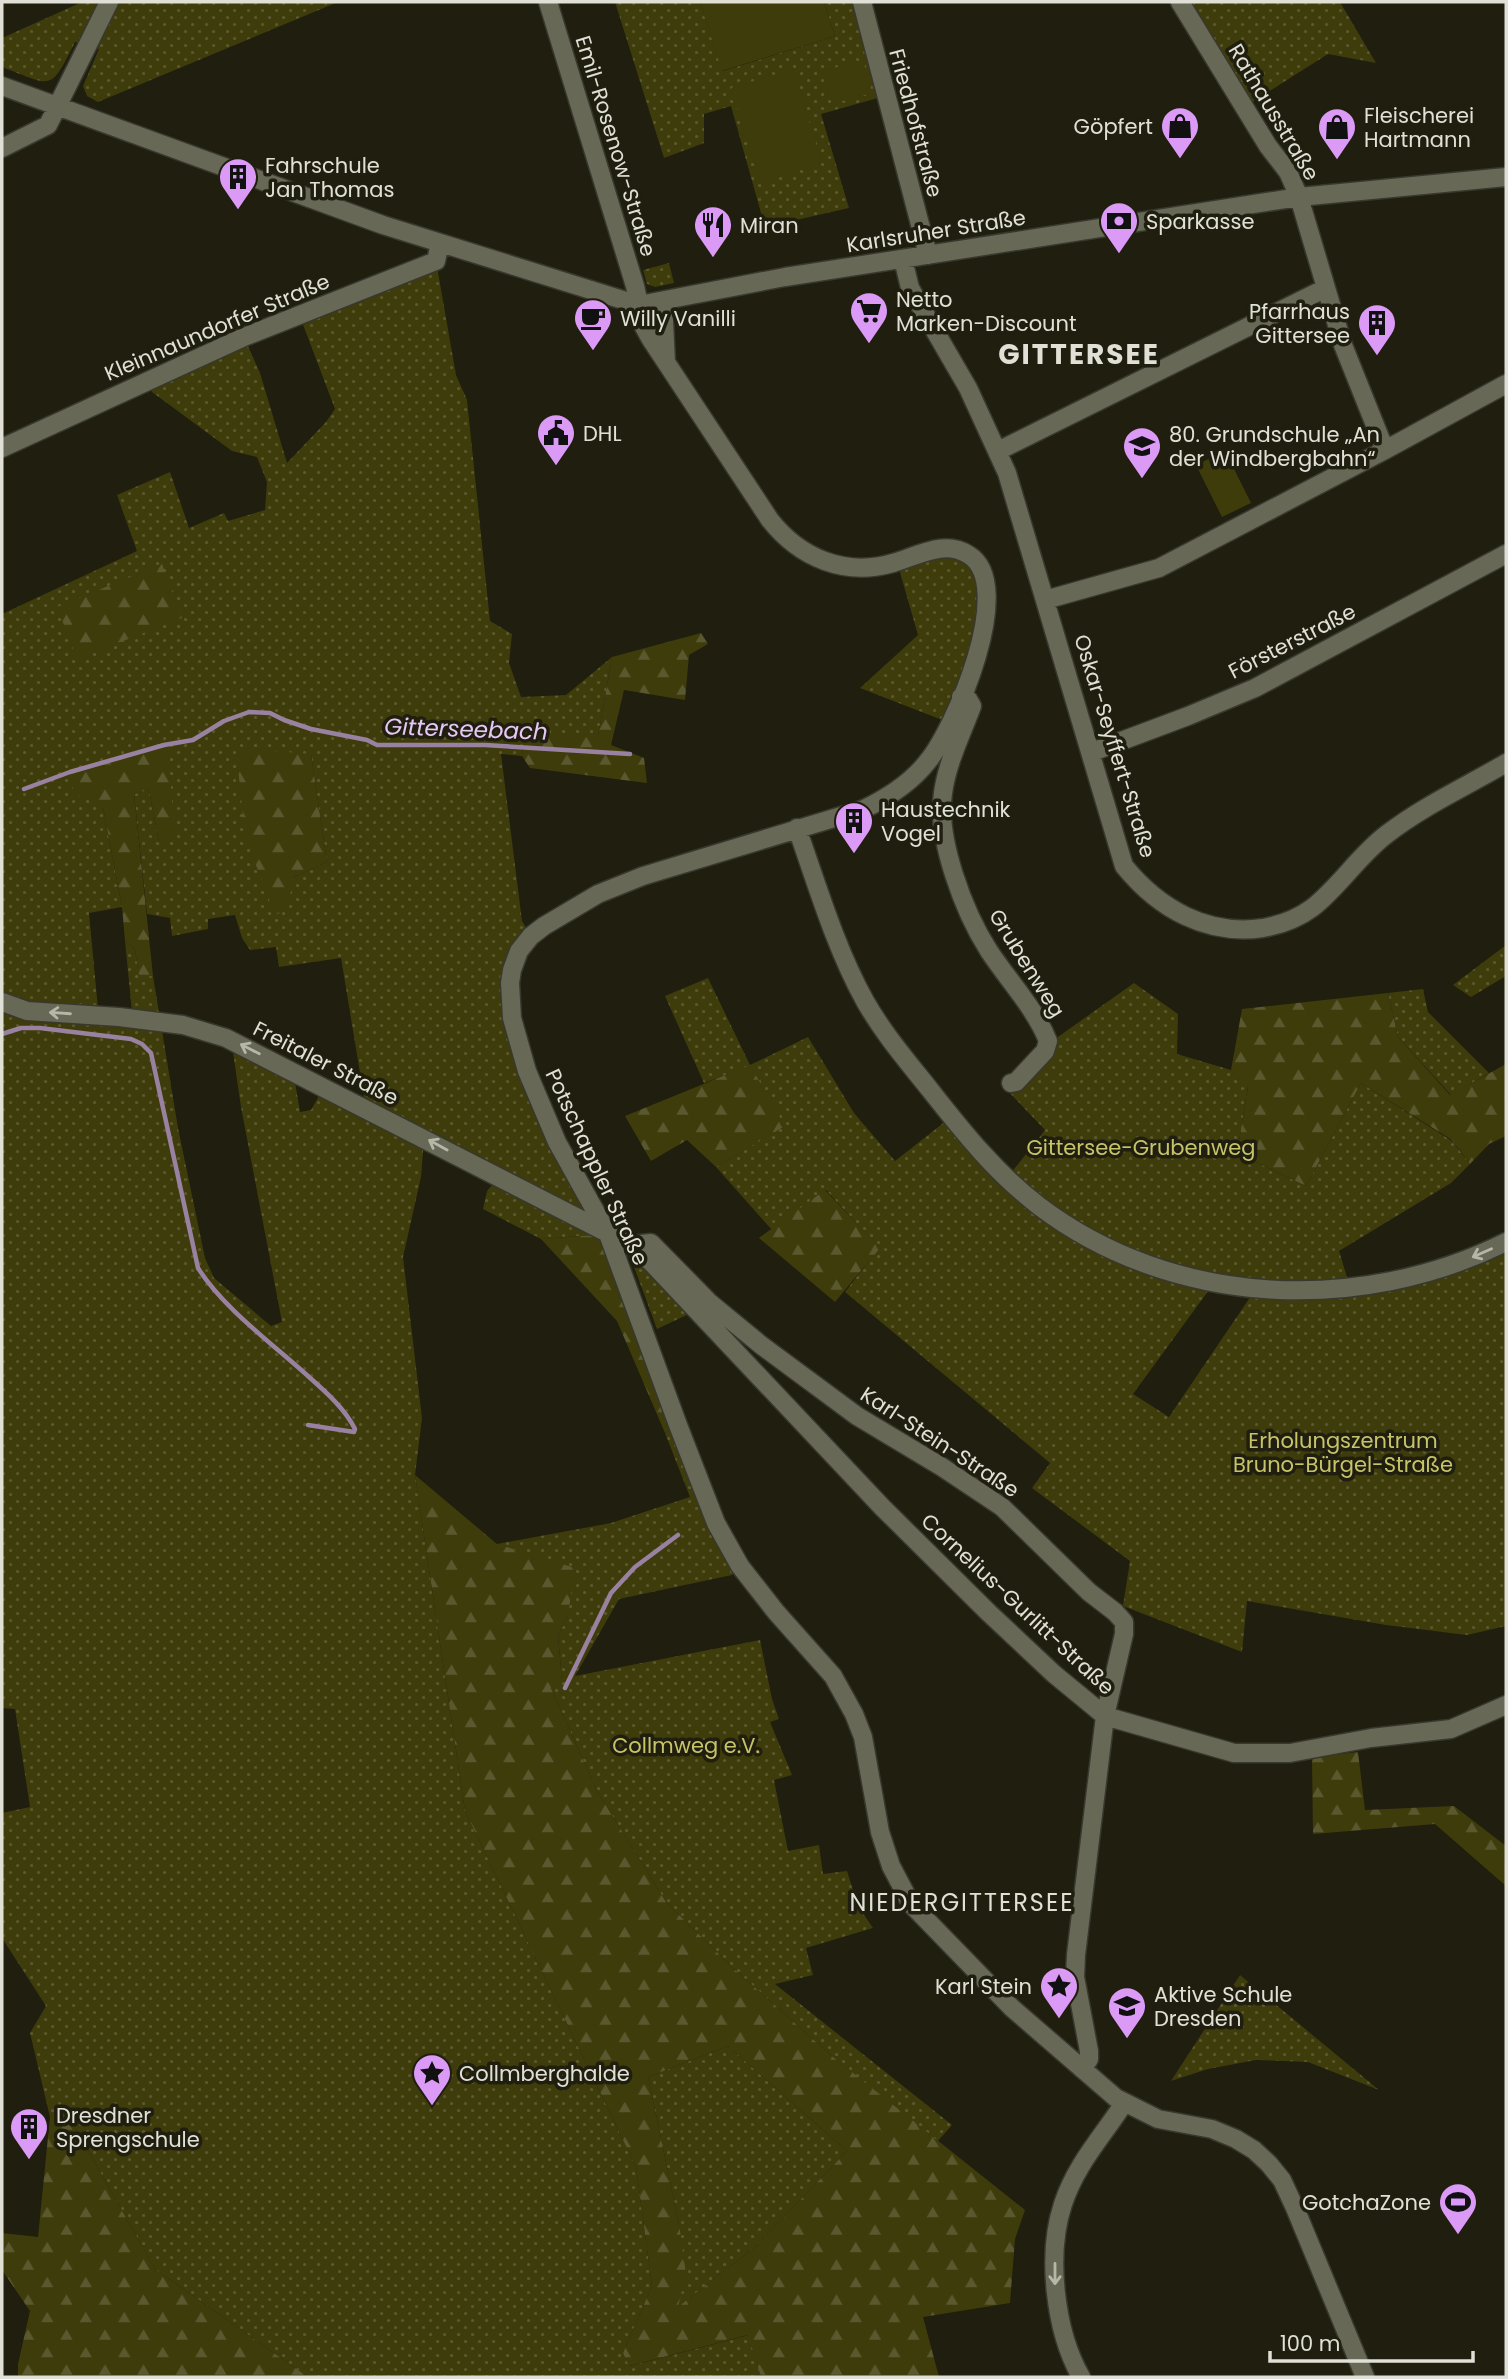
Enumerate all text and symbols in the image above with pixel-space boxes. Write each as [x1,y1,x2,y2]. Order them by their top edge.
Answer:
street label: Emil-Rosenow-Straße [569,32,663,260]
street label: Rathausstraße [1222,38,1326,186]
street label: Friedhofstraße [882,46,950,200]
place label: Fleischerei Hartmann [1364,101,1474,154]
shop icon: Göpfert [1159,105,1201,160]
shop icon: Fleischerei Hartmann [1316,106,1358,161]
place label: Göpfert [1074,112,1153,141]
place label: Fahrschule Jan Thomas [265,151,394,204]
building icon: Fahrschule Jan Thomas [217,156,259,211]
bank icon: Sparkasse [1098,200,1140,255]
street label: Karlsruher Straße [844,203,1028,259]
restaurant icon: Miran [692,204,734,259]
place label: Sparkasse [1146,207,1255,236]
place label: Miran [740,211,799,240]
street label: Kleinnaundorfer Straße [100,266,334,388]
place label: Netto Marken-Discount [896,285,1077,338]
supermarket icon: Netto Marken-Discount [848,290,890,345]
cafe icon: Willy Vanilli [572,297,614,352]
place label: Pfarrhaus Gittersee [1249,297,1350,350]
building icon: Pfarrhaus Gittersee [1356,302,1398,357]
place label: Willy Vanilli [620,304,736,333]
district label: GITTERSEE [998,335,1160,374]
public building icon: DHL [535,412,577,467]
place label: DHL [583,419,621,448]
place label: 80. Grundschule „An der Windbergbahn“ [1169,420,1380,473]
school or university icon: 80. Grundschule „An der Windbergbahn“ [1121,425,1163,480]
street label: Försterstraße [1223,596,1361,686]
street label: Oskar-Seyffert-Straße [1067,631,1163,861]
water label: Gitterseebach [384,710,548,748]
place label: Haustechnik Vogel [881,795,1011,848]
building icon: Haustechnik Vogel [833,800,875,855]
street label: Grubenweg [982,903,1072,1023]
one-way arrow [49,1006,71,1019]
street label: Freitaler Straße [248,1014,404,1112]
one-way arrow [240,1042,261,1056]
street label: Potschappler Straße [539,1064,655,1270]
park label: Gittersee-Grubenweg [1027,1133,1255,1162]
one-way arrow [428,1138,448,1152]
one-way arrow [1472,1247,1493,1260]
street label: Karl-Stein-Straße [855,1380,1025,1504]
park label: Erholungszentrum Bruno-Bürgel-Straße [1233,1426,1453,1479]
street label: Cornelius-Gurlitt-Straße [915,1507,1121,1701]
park label: Collmweg e.V. [612,1731,760,1760]
district label: NIEDERGITTERSEE [849,1886,1075,1919]
place icon: Karl Stein [1038,1965,1080,2020]
place label: Karl Stein [935,1972,1032,2001]
place label: Aktive Schule Dresden [1154,1980,1292,2033]
school or university icon: Aktive Schule Dresden [1106,1985,1148,2040]
place icon: Collmberghalde [411,2052,453,2107]
place label: Collmberghalde [459,2059,630,2088]
place label: Dresdner Sprengschule [56,2101,200,2154]
building icon: Dresdner Sprengschule [8,2106,50,2161]
sports icon: GotchaZone [1437,2181,1479,2236]
place label: GotchaZone [1302,2188,1431,2217]
one-way arrow [1049,2262,1062,2285]
scale bar [1270,2320,1473,2364]
text: 100 m [1280,2329,1340,2358]

